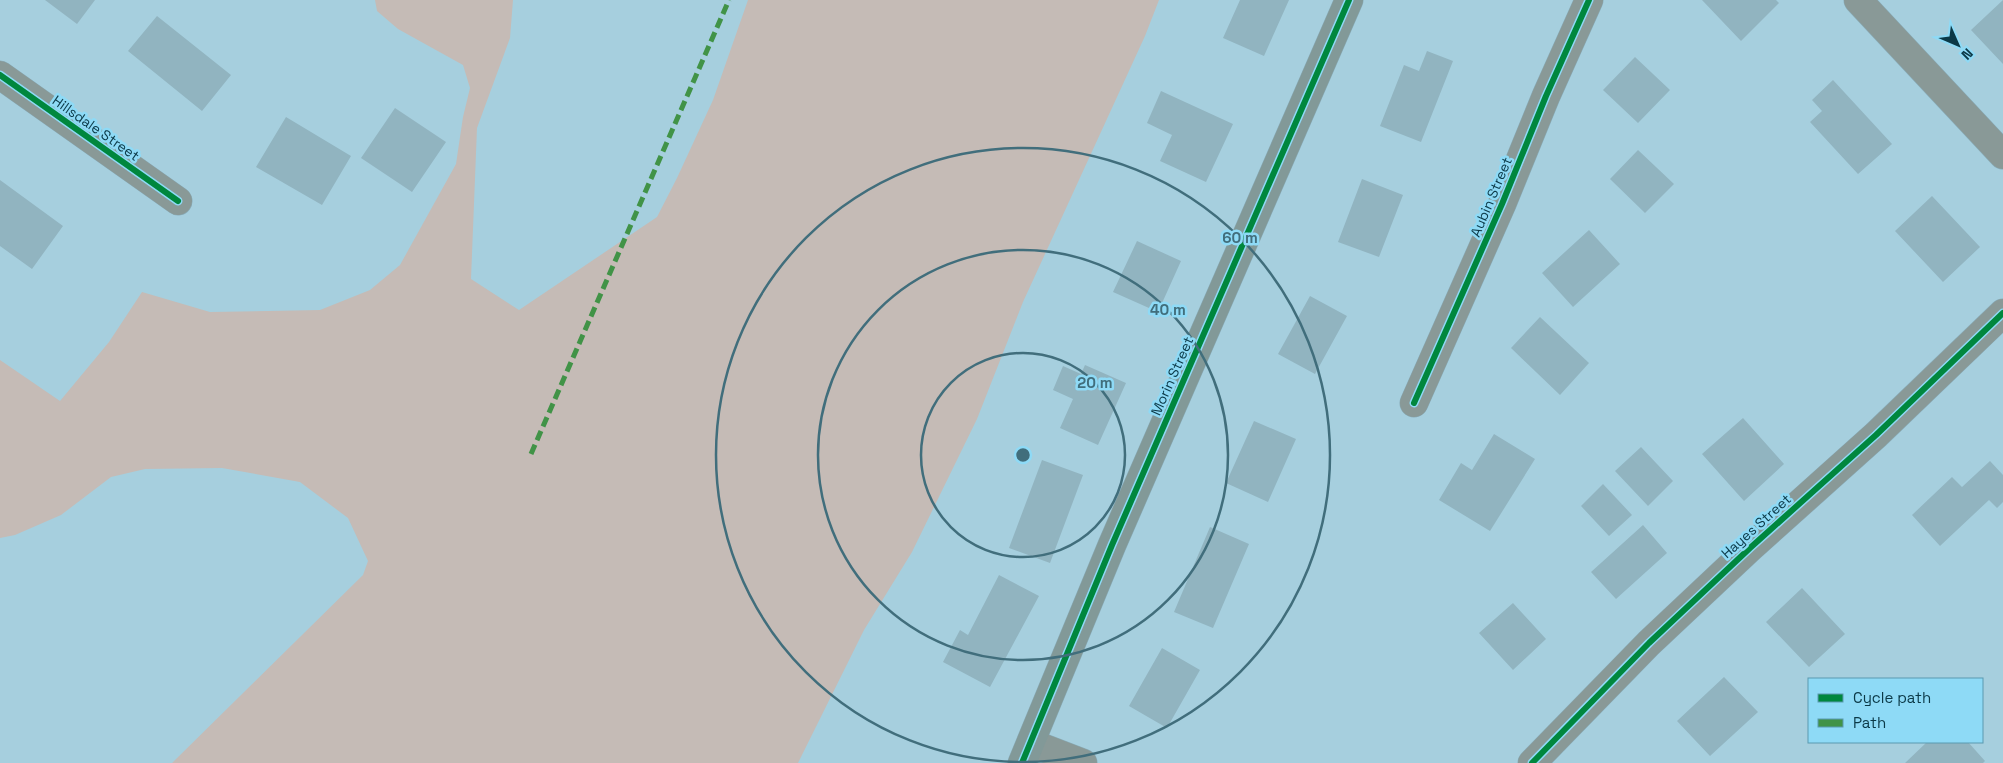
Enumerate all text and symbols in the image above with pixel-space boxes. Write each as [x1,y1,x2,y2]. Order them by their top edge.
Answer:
north arrow [1933,20,1983,70]
text: N [1958,45,1977,64]
street label: Hillsdale Street [49,91,143,165]
street label: Aubin Street [1466,154,1516,240]
text: 60 m [1222,228,1258,247]
text: 40 m [1150,300,1186,319]
street label: Morin Street [1147,334,1197,418]
text: 20 m [1077,373,1113,392]
centre of rings [1014,446,1032,464]
street label: Hayes Street [1717,490,1795,562]
legend [1808,678,1983,743]
text: Cycle path [1853,688,1931,707]
text: Path [1853,713,1886,732]

